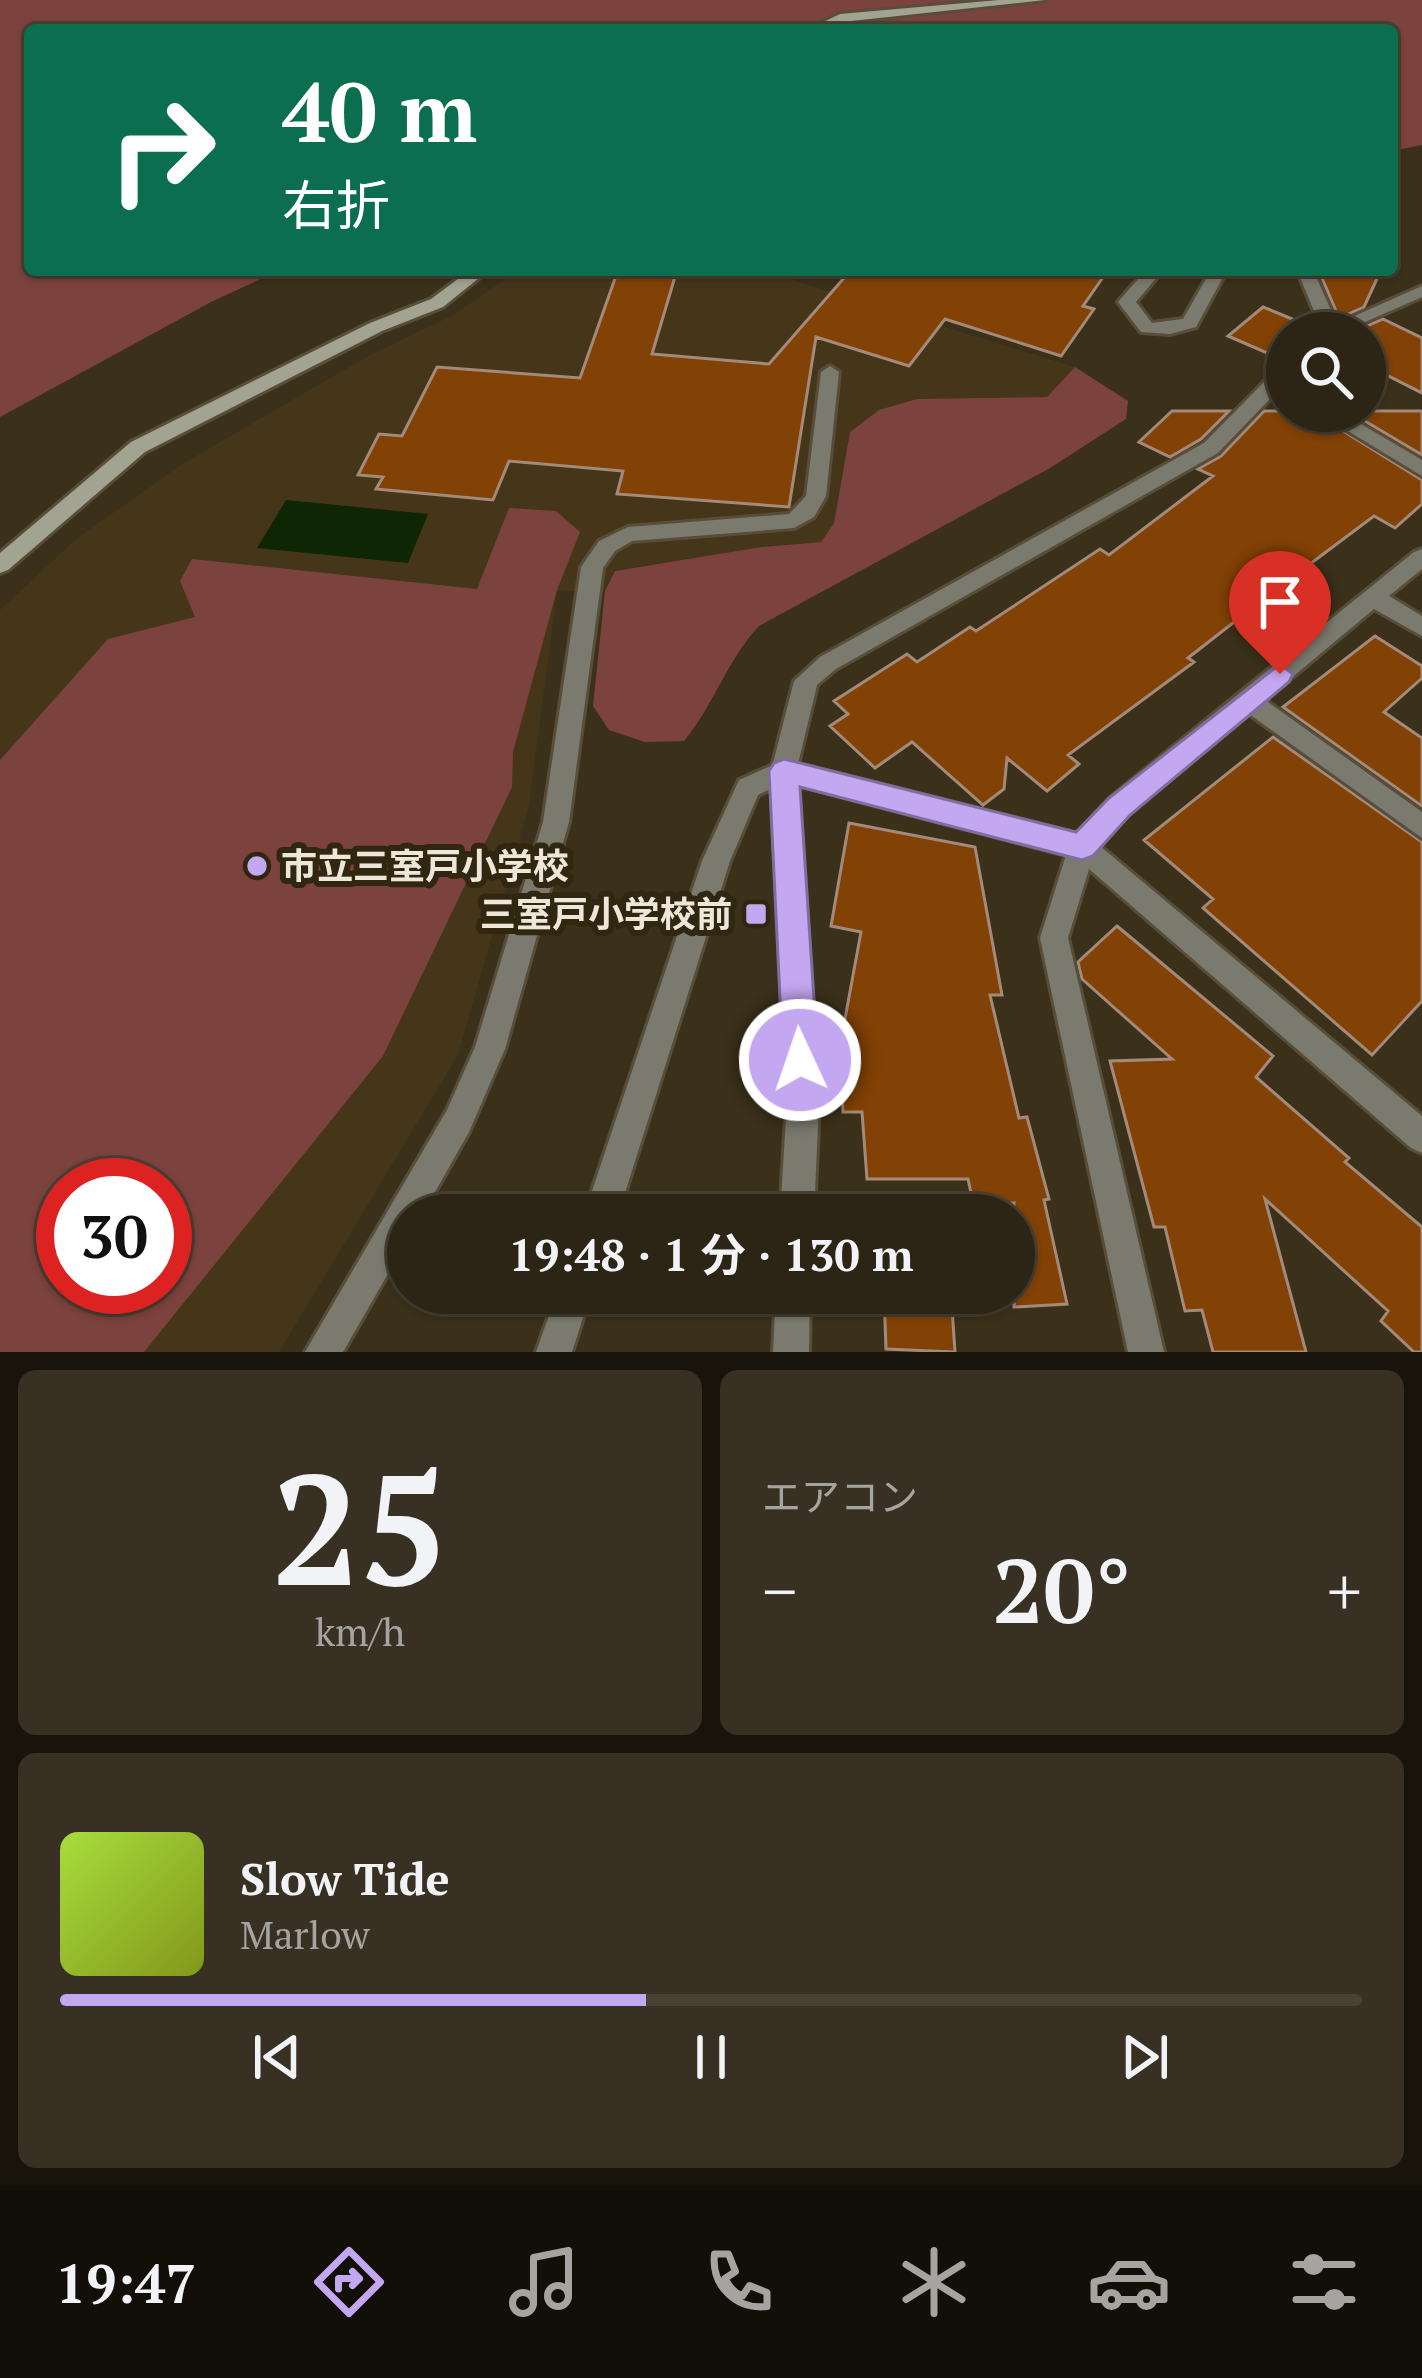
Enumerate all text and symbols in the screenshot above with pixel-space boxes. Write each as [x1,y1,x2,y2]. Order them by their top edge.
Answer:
text: 40 m [282,55,477,166]
icon: right [84,72,240,228]
text: 右折 [282,169,390,240]
map controls [1266,312,1386,432]
button: search [1266,312,1386,432]
pin [1229,551,1331,674]
icon: arrive [1247,569,1313,635]
place label: 市立三室戸小学校 [281,842,569,889]
marker: 市立三室戸小学校 [244,853,270,879]
place label: 三室戸小学校前 [480,890,732,937]
marker: 三室戸小学校前 [743,901,769,927]
position arrow [737,997,863,1123]
speed limit sign: 30 [36,1158,192,1314]
text: 19:48 · 1 分 · 130 m [509,1224,913,1284]
text: 25 [272,1423,448,1630]
text: エアコン [762,1470,918,1522]
text: 20° [993,1529,1131,1649]
text: − [762,1546,797,1634]
text: + [1327,1546,1362,1634]
text: km/h [315,1605,405,1657]
text: Slow Tide [240,1848,450,1908]
text: Marlow [240,1908,370,1960]
icon: previous [244,2024,310,2090]
icon: pause [678,2024,744,2090]
icon: next [1112,2024,1178,2090]
icon: directions [307,2240,391,2324]
icon: music [502,2240,586,2324]
icon: phone [697,2240,781,2324]
icon: climate [892,2240,976,2324]
icon: car [1087,2240,1171,2324]
icon: filters [1282,2240,1366,2324]
text: 19:47 [56,2247,196,2318]

